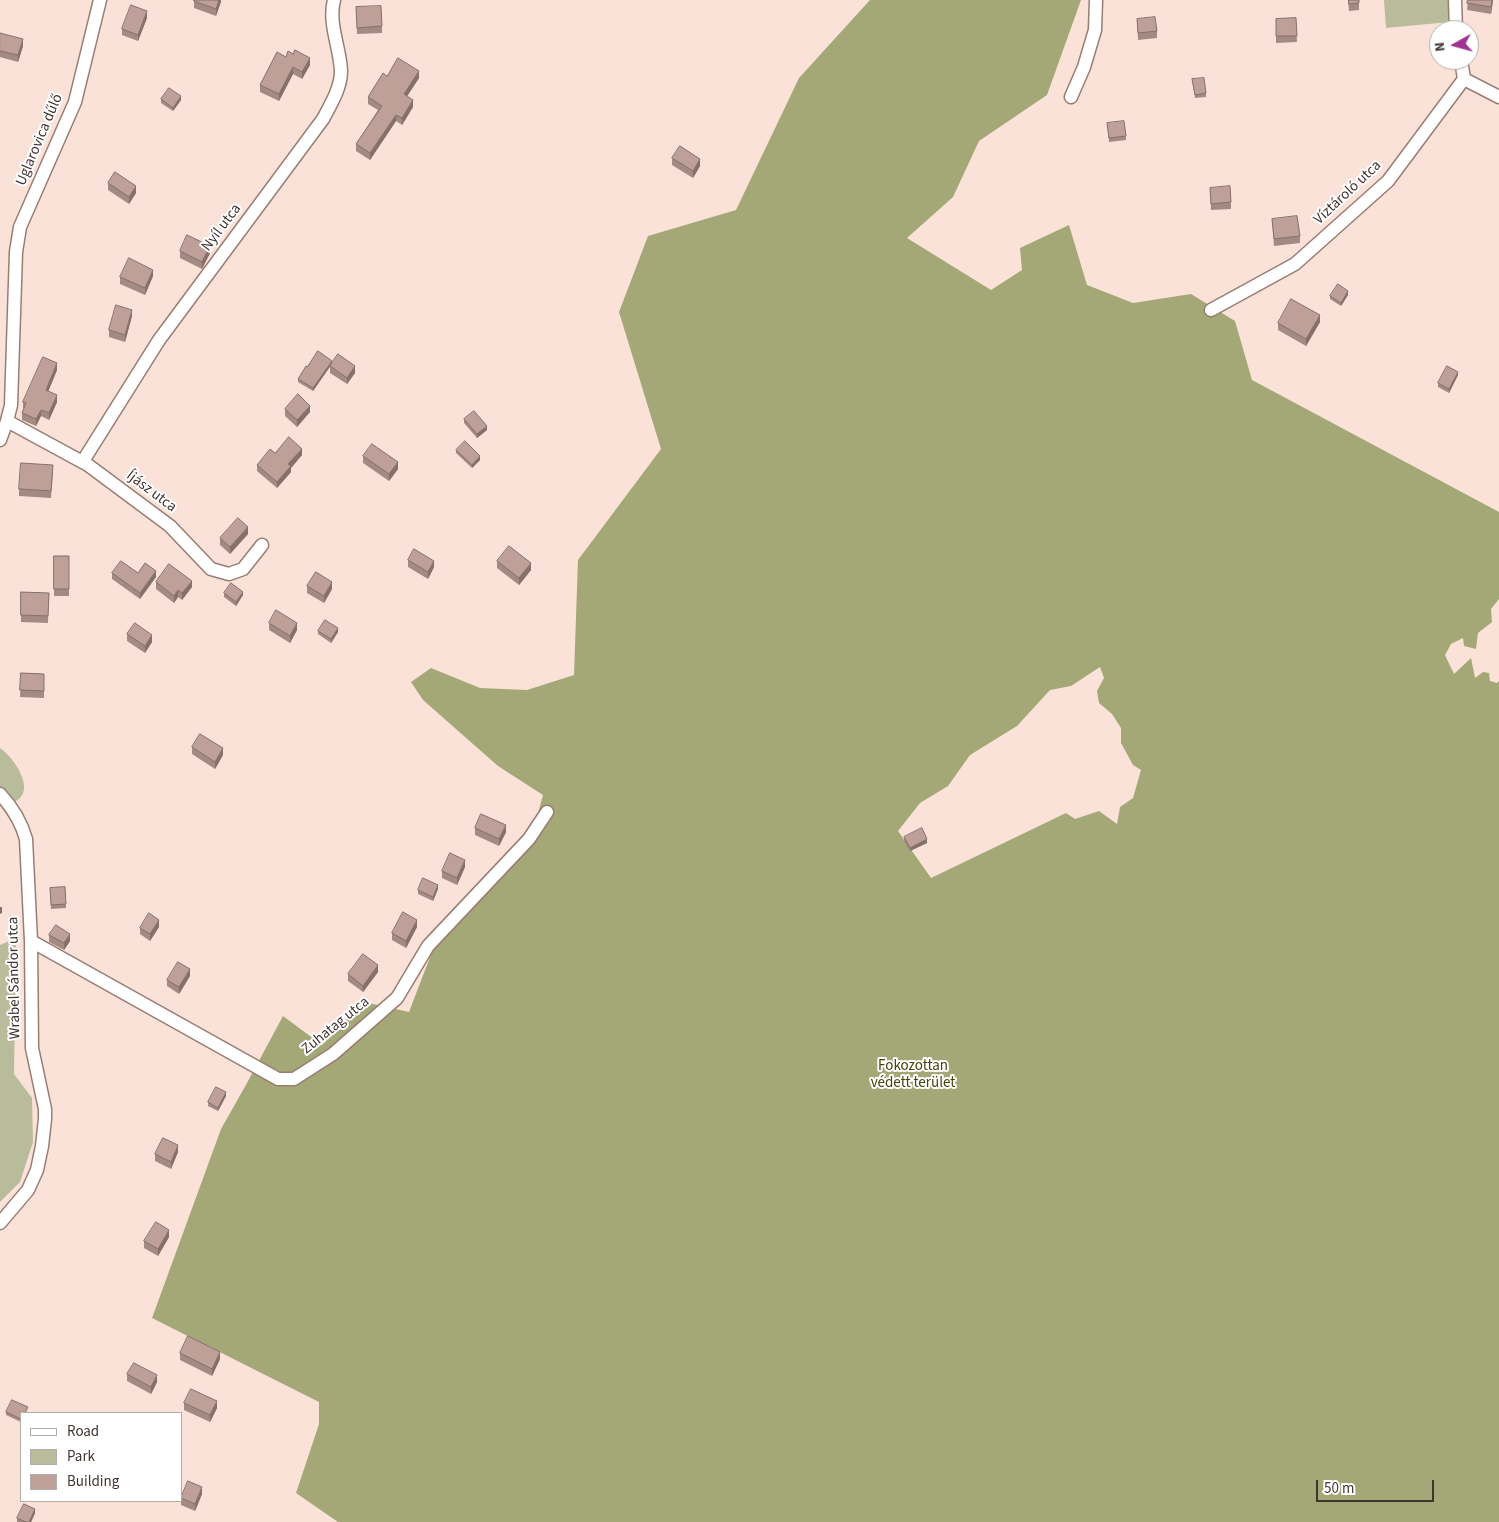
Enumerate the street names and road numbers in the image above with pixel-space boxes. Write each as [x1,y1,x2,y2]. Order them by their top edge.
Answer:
street label: Uglarovica dűlő [13,91,67,189]
street label: Víztároló utca [1311,157,1385,229]
street label: Nyíl utca [198,201,246,255]
street label: Íjász utca [122,467,180,517]
street label: Wrabel Sándor utca [5,917,25,1039]
street label: Zuhatag utca [299,993,373,1059]

